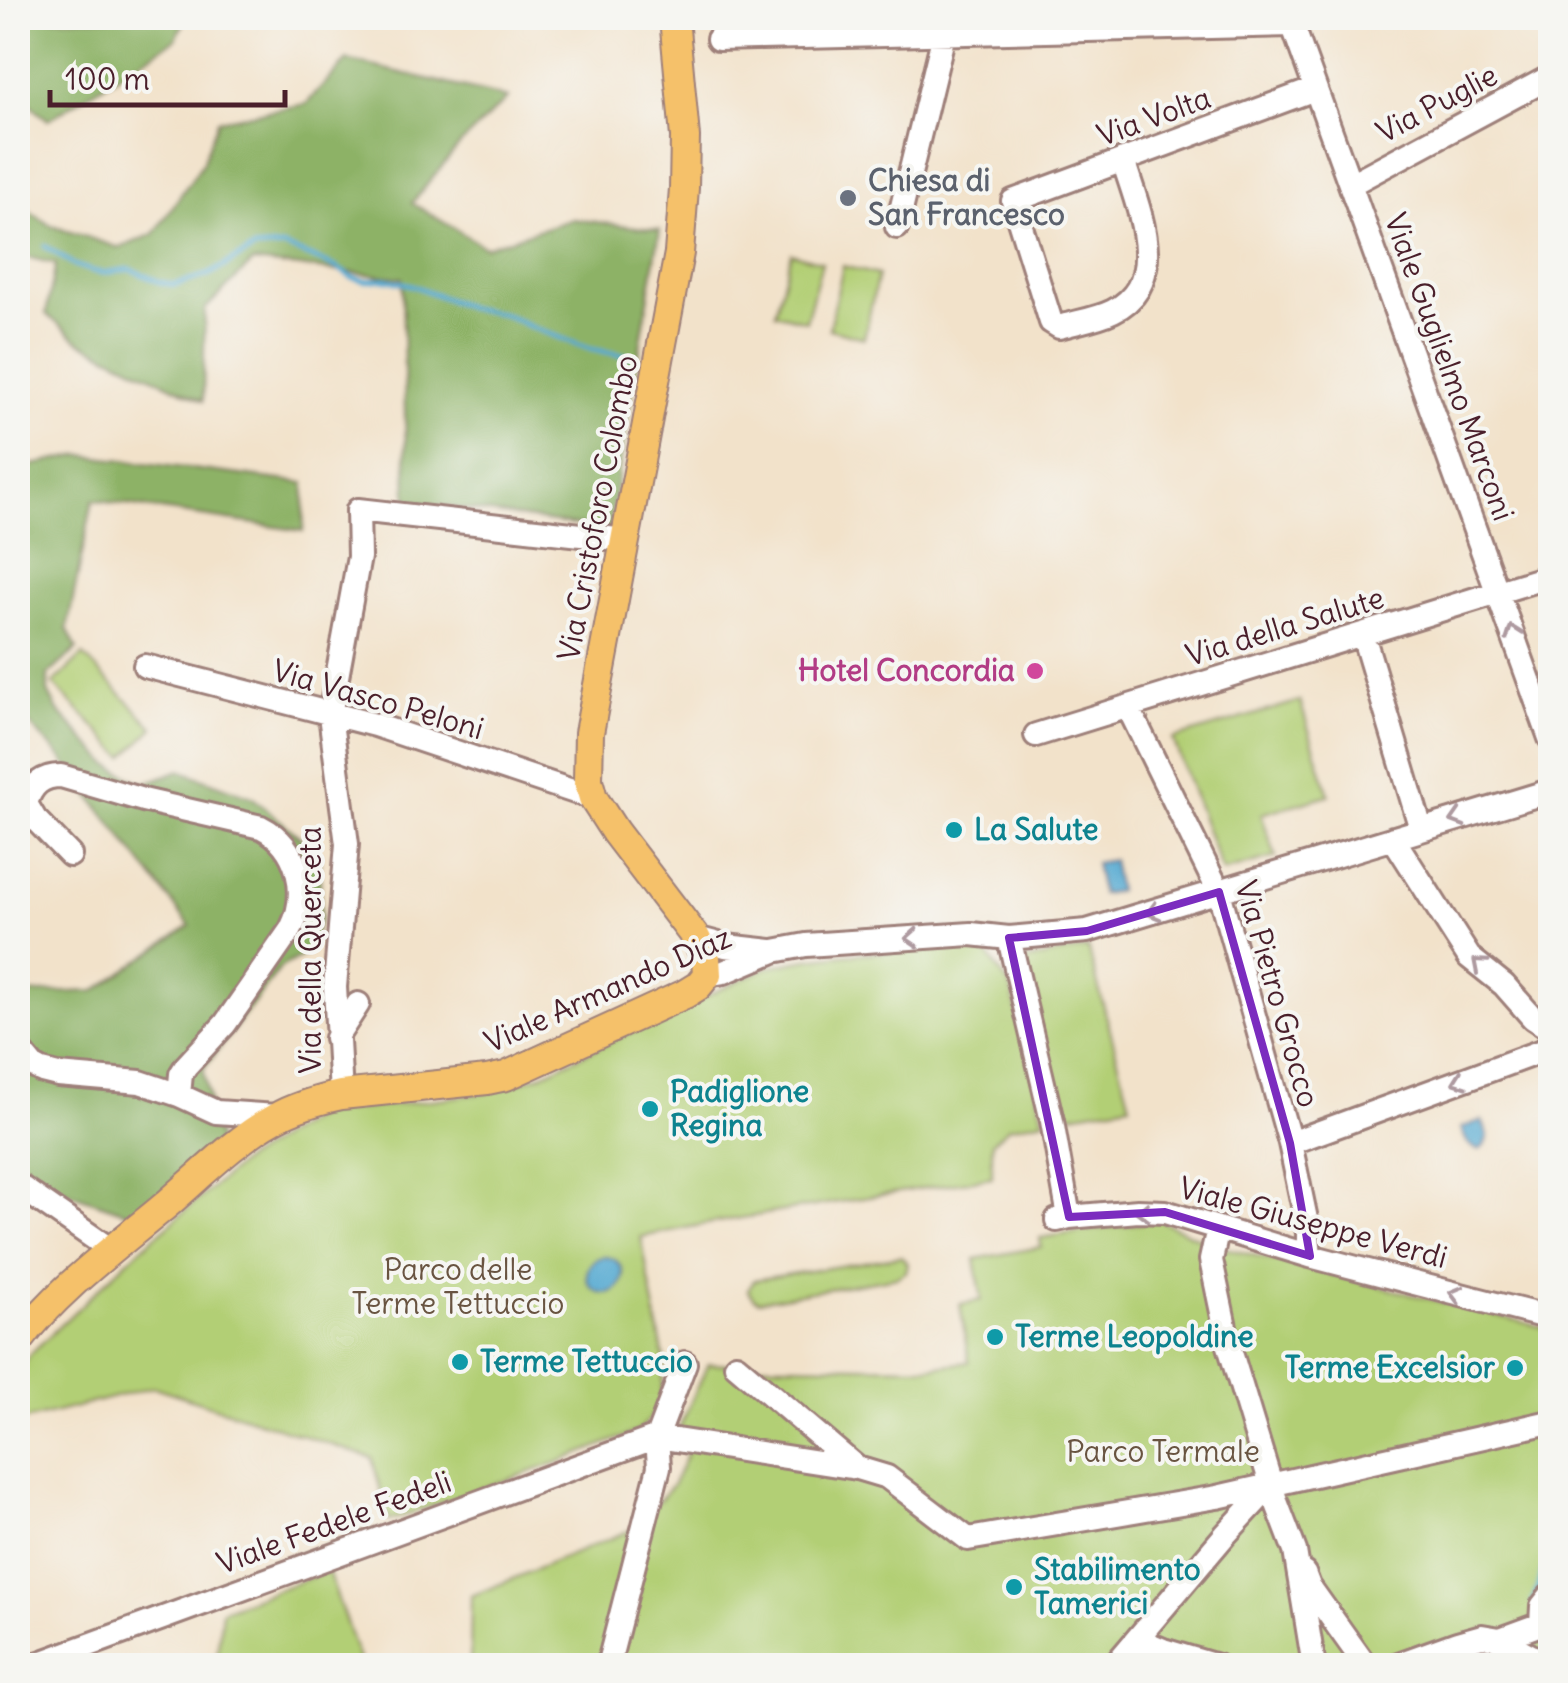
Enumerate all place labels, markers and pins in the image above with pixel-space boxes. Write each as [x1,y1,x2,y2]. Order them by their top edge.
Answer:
place label: Chiesa di San Francesco [868,161,1065,233]
marker: Chiesa di San Francesco [837,187,859,209]
place label: Hotel Concordia [798,651,1015,689]
marker: Hotel Concordia [1024,660,1046,682]
place label: La Salute [974,810,1098,848]
marker: La Salute [943,819,965,841]
place label: Padiglione Regina [670,1072,809,1144]
marker: Padiglione Regina [639,1098,661,1120]
place label: Terme Leopoldine [1015,1317,1254,1355]
marker: Terme Leopoldine [984,1326,1006,1348]
place label: Terme Tettuccio [480,1342,693,1380]
place label: Terme Excelsior [1285,1348,1496,1386]
marker: Terme Tettuccio [449,1351,471,1373]
marker: Terme Excelsior [1504,1357,1526,1379]
place label: Stabilimento Tamerici [1034,1550,1201,1622]
marker: Stabilimento Tamerici [1003,1576,1025,1598]

